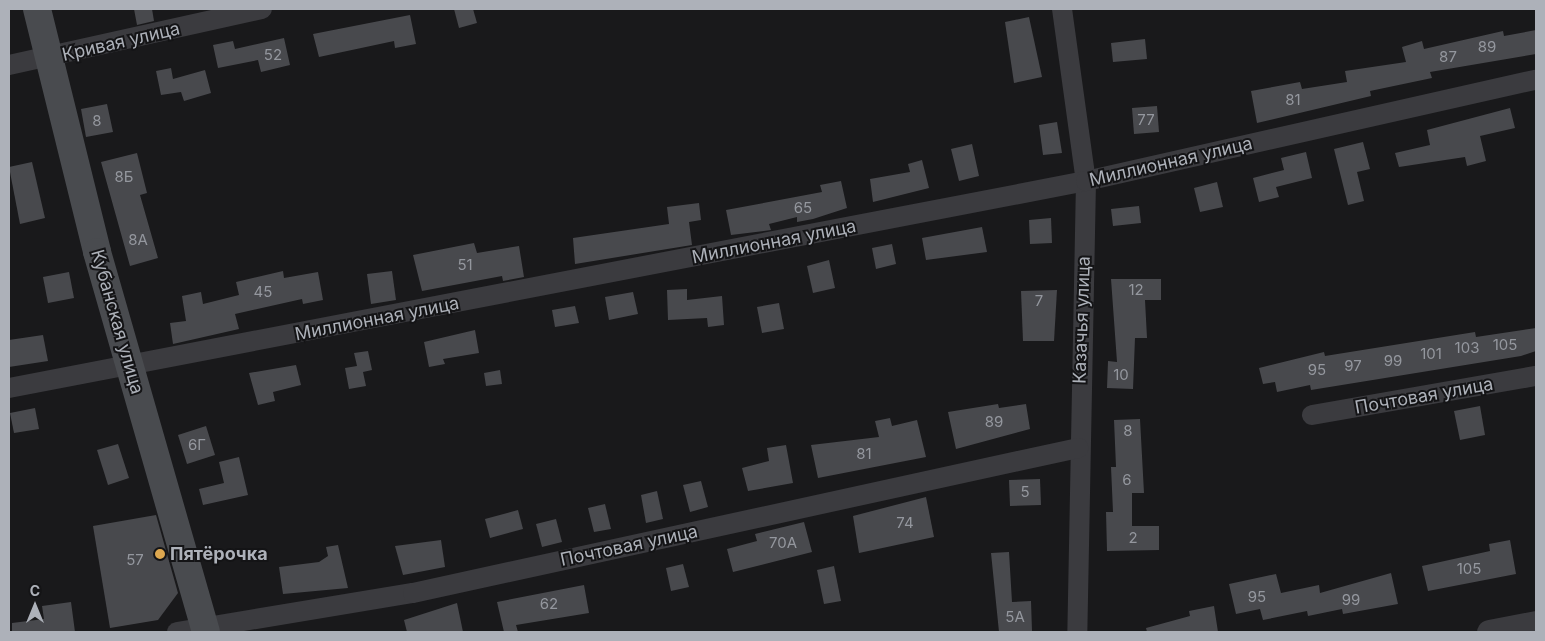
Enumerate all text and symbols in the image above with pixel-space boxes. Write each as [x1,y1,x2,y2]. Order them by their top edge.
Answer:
street label: Кривая улица [60,18,182,66]
house number: 89 [1478,38,1496,56]
house number: 52 [264,46,282,64]
house number: 87 [1439,48,1457,66]
house number: 81 [1285,91,1301,109]
house number: 77 [1137,111,1155,129]
house number: 8 [92,112,102,130]
street label: Миллионная улица [1087,133,1255,191]
house number: 8Б [115,168,133,186]
house number: 65 [794,199,812,217]
street label: Миллионная улица [690,216,858,268]
house number: 8А [128,231,148,249]
street label: Кубанская улица [86,247,148,397]
house number: 51 [457,256,473,274]
street label: Казачья улица [1069,256,1095,384]
house number: 12 [1128,281,1144,299]
house number: 45 [254,283,272,301]
house number: 7 [1035,292,1043,310]
street label: Миллионная улица [293,293,461,345]
house number: 105 [1493,336,1517,354]
house number: 103 [1455,339,1479,357]
house number: 101 [1420,345,1442,363]
house number: 99 [1384,352,1402,370]
house number: 97 [1344,357,1362,375]
house number: 95 [1308,361,1326,379]
house number: 10 [1113,366,1129,384]
street label: Почтовая улица [1353,373,1495,419]
house number: 89 [985,413,1003,431]
house number: 8 [1123,422,1133,440]
house number: 6Г [188,436,206,454]
house number: 81 [856,445,872,463]
house number: 6 [1122,471,1132,489]
house number: 5 [1020,483,1030,501]
house number: 74 [896,514,914,532]
street label: Почтовая улица [558,521,700,571]
house number: 2 [1128,529,1138,547]
house number: 70А [769,534,797,552]
place label: Пятёрочка [170,543,268,565]
marker: Пятёрочка [154,548,166,560]
house number: 57 [126,551,144,569]
house number: 105 [1457,560,1481,578]
north arrow [10,581,60,631]
text: С [30,582,40,599]
house number: 95 [1248,588,1266,606]
house number: 99 [1342,591,1360,609]
house number: 62 [540,595,558,613]
house number: 5А [1005,608,1025,626]

